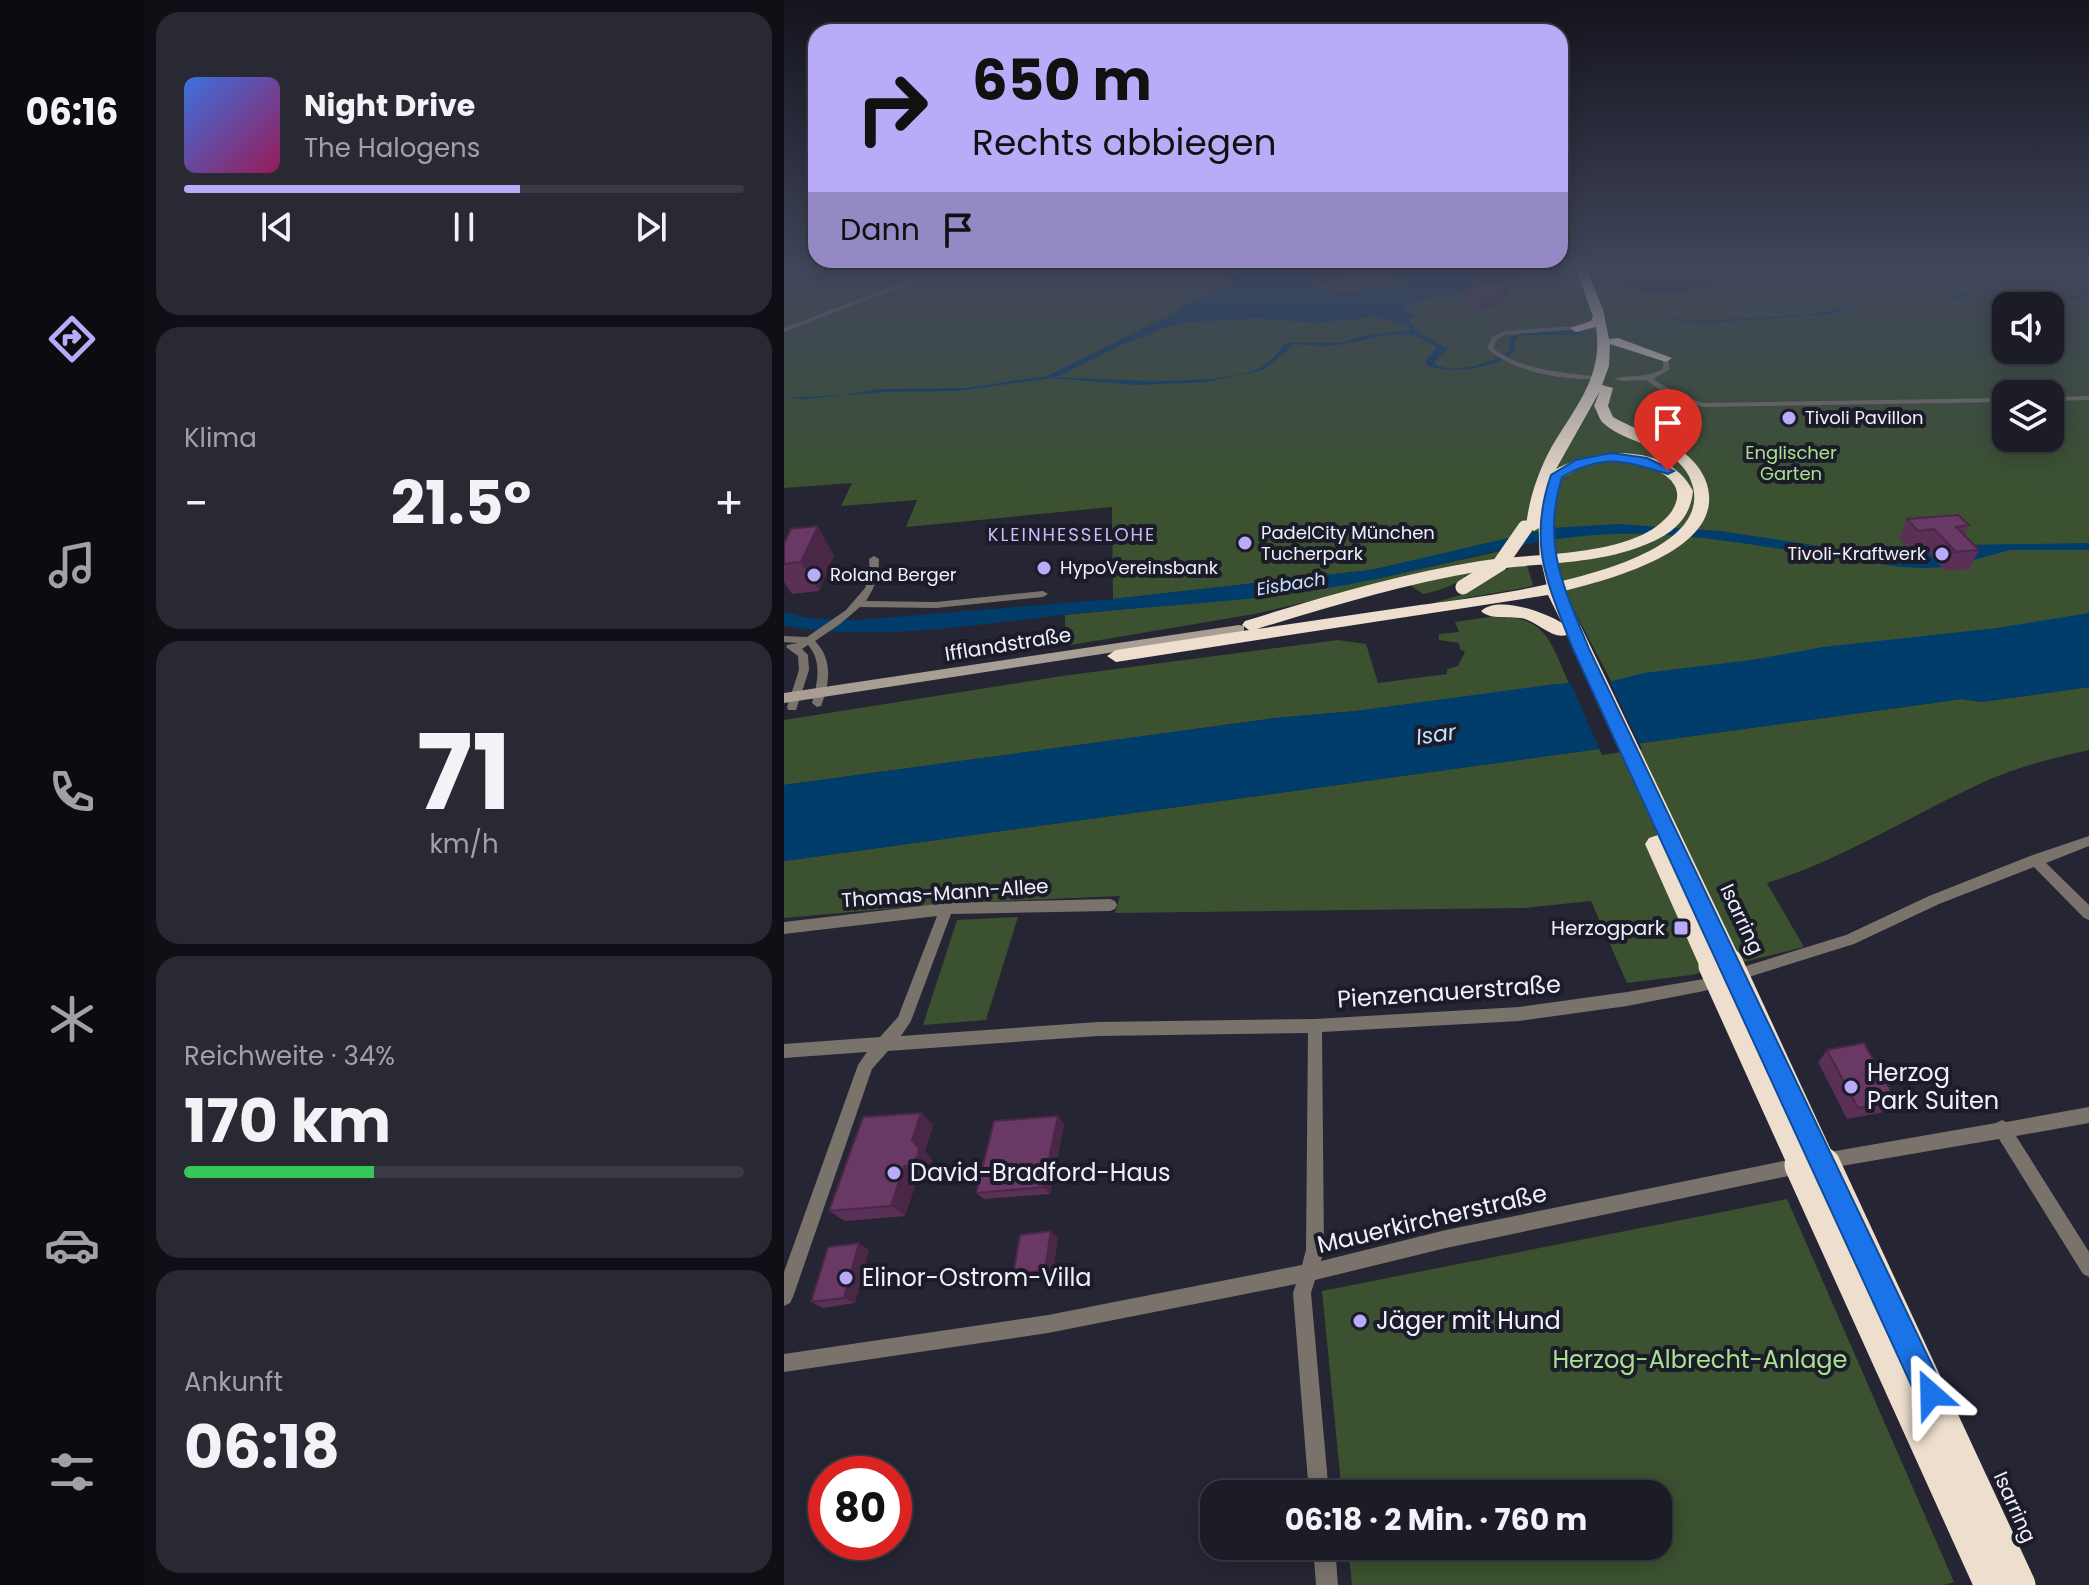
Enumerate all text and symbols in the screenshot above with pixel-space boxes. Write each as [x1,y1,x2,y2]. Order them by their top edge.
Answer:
text: 650 m [972,41,1152,120]
icon: right [840,56,944,160]
text: Night Drive [304,84,475,127]
text: 06:16 [25,87,119,138]
text: Rechts abbiegen [972,117,1277,168]
text: The Halogens [304,130,480,166]
icon: previous [255,205,299,249]
icon: pause [442,205,486,249]
icon: next [629,205,673,249]
text: Dann [840,208,920,251]
icon: arrive [936,208,980,252]
map controls [1992,292,2064,452]
button: sound [1992,292,2064,364]
icon: directions [44,311,100,367]
button: layers [1992,380,2064,452]
pin [1634,389,1702,471]
icon: arrive [1646,401,1690,445]
place label: Tivoli Pavillon [1805,405,1923,430]
marker: Tivoli Pavillon [1780,409,1798,427]
text: Klima [184,420,257,456]
park label: Englischer Garten [1745,440,1837,486]
text: 21.5° [391,461,531,545]
text: − [184,473,208,534]
text: + [714,473,744,534]
place label: PadelCity München Tucherpark [1261,520,1435,566]
district label: KLEINHESSELOHE [988,522,1156,547]
marker: PadelCity München Tucherpark [1236,534,1254,552]
icon: music [44,537,100,593]
place label: Tivoli-Kraftwerk [1787,541,1927,566]
marker: Tivoli-Kraftwerk [1933,545,1951,563]
place label: HypoVereinsbank [1060,555,1219,580]
marker: HypoVereinsbank [1035,559,1053,577]
place label: Roland Berger [830,562,957,587]
marker: Roland Berger [805,566,823,584]
water label: Eisbach [1254,566,1327,601]
street label: Ifflandstraße [943,620,1073,668]
text: 71 [417,700,511,845]
water label: Isar [1414,716,1459,753]
icon: phone [44,764,100,820]
text: km/h [429,826,499,862]
street label: Thomas-Mann-Allee [841,872,1049,914]
street label: Isarring [1713,879,1771,959]
place label: Herzogpark [1551,914,1666,942]
marker: Herzogpark [1672,919,1690,937]
street label: Pienzenauerstraße [1336,967,1562,1016]
icon: climate [44,991,100,1047]
text: Reichweite · 34% [184,1038,395,1074]
place label: Herzog Park Suiten [1867,1056,1999,1117]
marker: Herzog Park Suiten [1842,1078,1860,1096]
text: 170 km [184,1079,391,1163]
place label: David-Bradford-Haus [910,1156,1171,1189]
marker: David-Bradford-Haus [885,1164,903,1182]
street label: Mauerkircherstraße [1314,1176,1550,1261]
icon: car [44,1217,100,1273]
place label: Elinor-Ostrom-Villa [862,1261,1092,1294]
marker: Elinor-Ostrom-Villa [837,1269,855,1287]
place label: Jäger mit Hund [1376,1304,1561,1337]
marker: Jäger mit Hund [1351,1312,1369,1330]
park label: Herzog-Albrecht-Anlage [1553,1343,1847,1376]
position arrow [1889,1352,1973,1436]
text: Ankunft [184,1364,283,1400]
text: 06:18 [184,1405,340,1489]
icon: filters [44,1444,100,1500]
speed limit sign: 80 [808,1456,912,1560]
street label: Isarring [1987,1467,2043,1547]
text: 06:18 · 2 Min. · 760 m [1285,1498,1587,1541]

